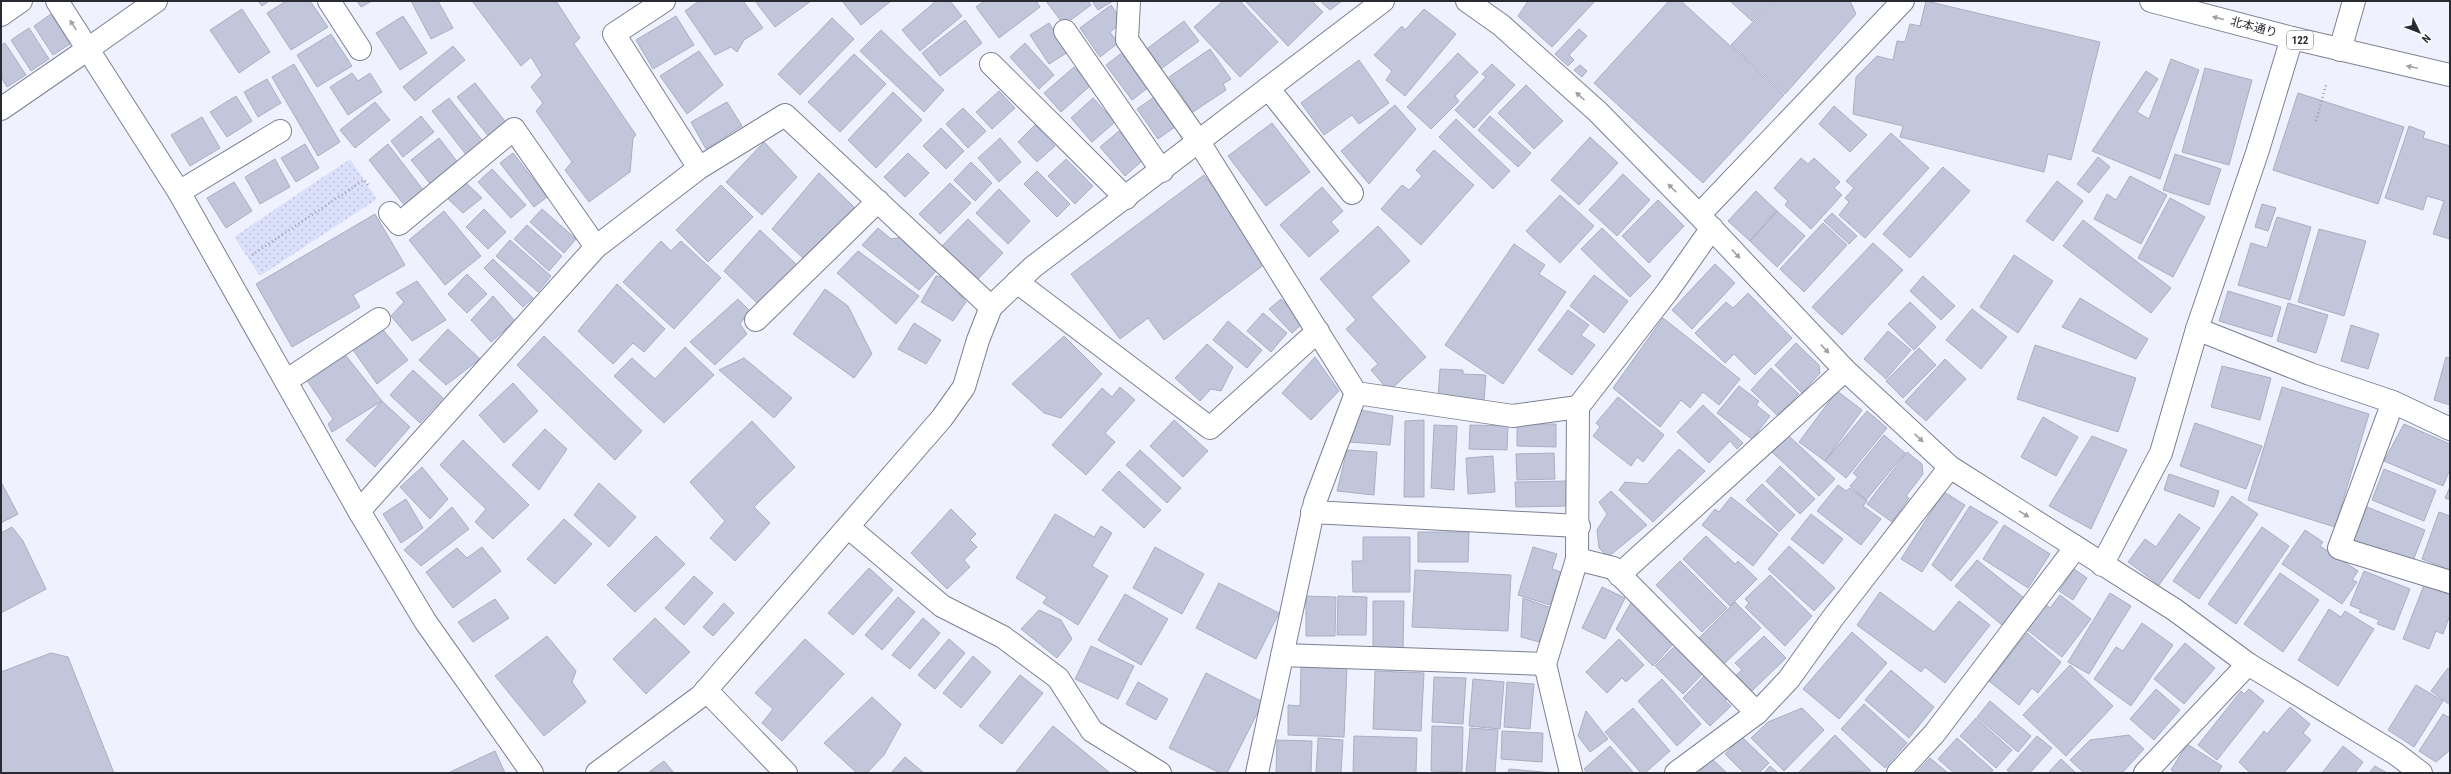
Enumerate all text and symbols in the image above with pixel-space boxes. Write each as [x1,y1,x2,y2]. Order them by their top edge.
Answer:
north arrow [2399,12,2439,52]
street label: 北本通り [2229,14,2279,40]
one-way arrow [2212,15,2224,21]
one-way arrow [69,20,77,30]
road number: 122 [2287,31,2313,49]
text: N [2419,32,2433,46]
one-way arrow [2406,63,2418,69]
one-way arrow [1575,92,1584,101]
one-way arrow [1667,183,1677,193]
one-way arrow [1731,249,1741,259]
one-way arrow [1820,344,1829,353]
one-way arrow [1914,433,1924,443]
one-way arrow [2019,510,2029,518]

